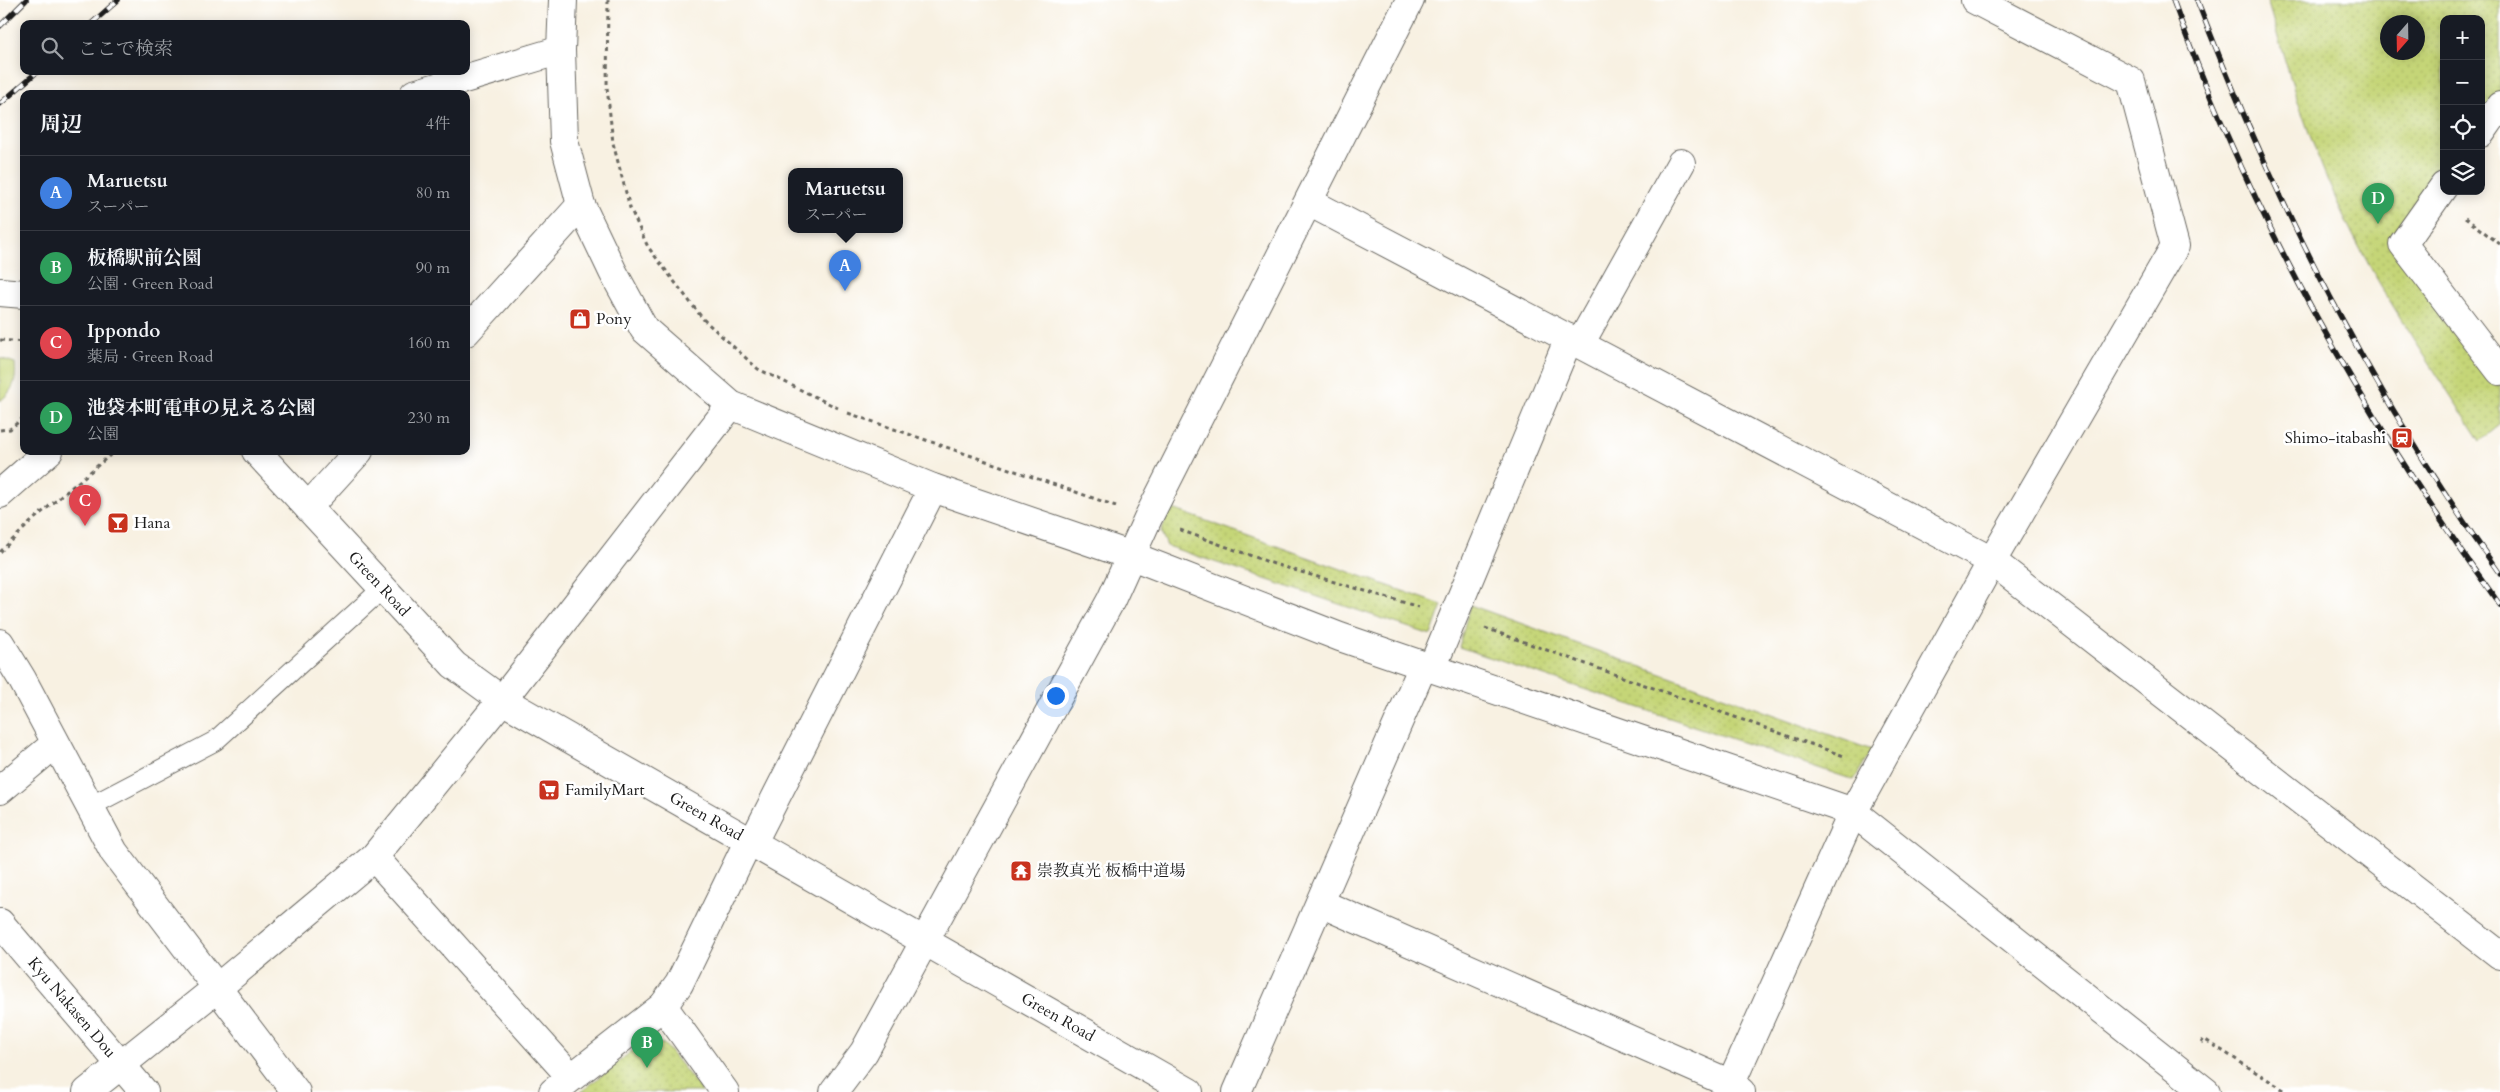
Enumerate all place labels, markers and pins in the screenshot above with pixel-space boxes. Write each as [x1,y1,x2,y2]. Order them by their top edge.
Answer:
pin: D [2362,183,2394,224]
pin: A [829,250,861,291]
shop icon: Pony [568,307,592,331]
place label: Pony [596,308,632,330]
station icon: Shimo-itabashi [2390,426,2414,450]
place label: Shimo-itabashi [2285,427,2386,449]
pin: C [69,485,101,526]
bar icon: Hana [106,511,130,535]
place label: Hana [134,512,170,534]
supermarket icon: FamilyMart [537,778,561,802]
place label: FamilyMart [565,779,644,801]
temple icon: 崇教真光 板橋中道場 [1009,859,1033,883]
place label: 崇教真光 板橋中道場 [1037,860,1185,882]
pin: B [631,1027,663,1068]

